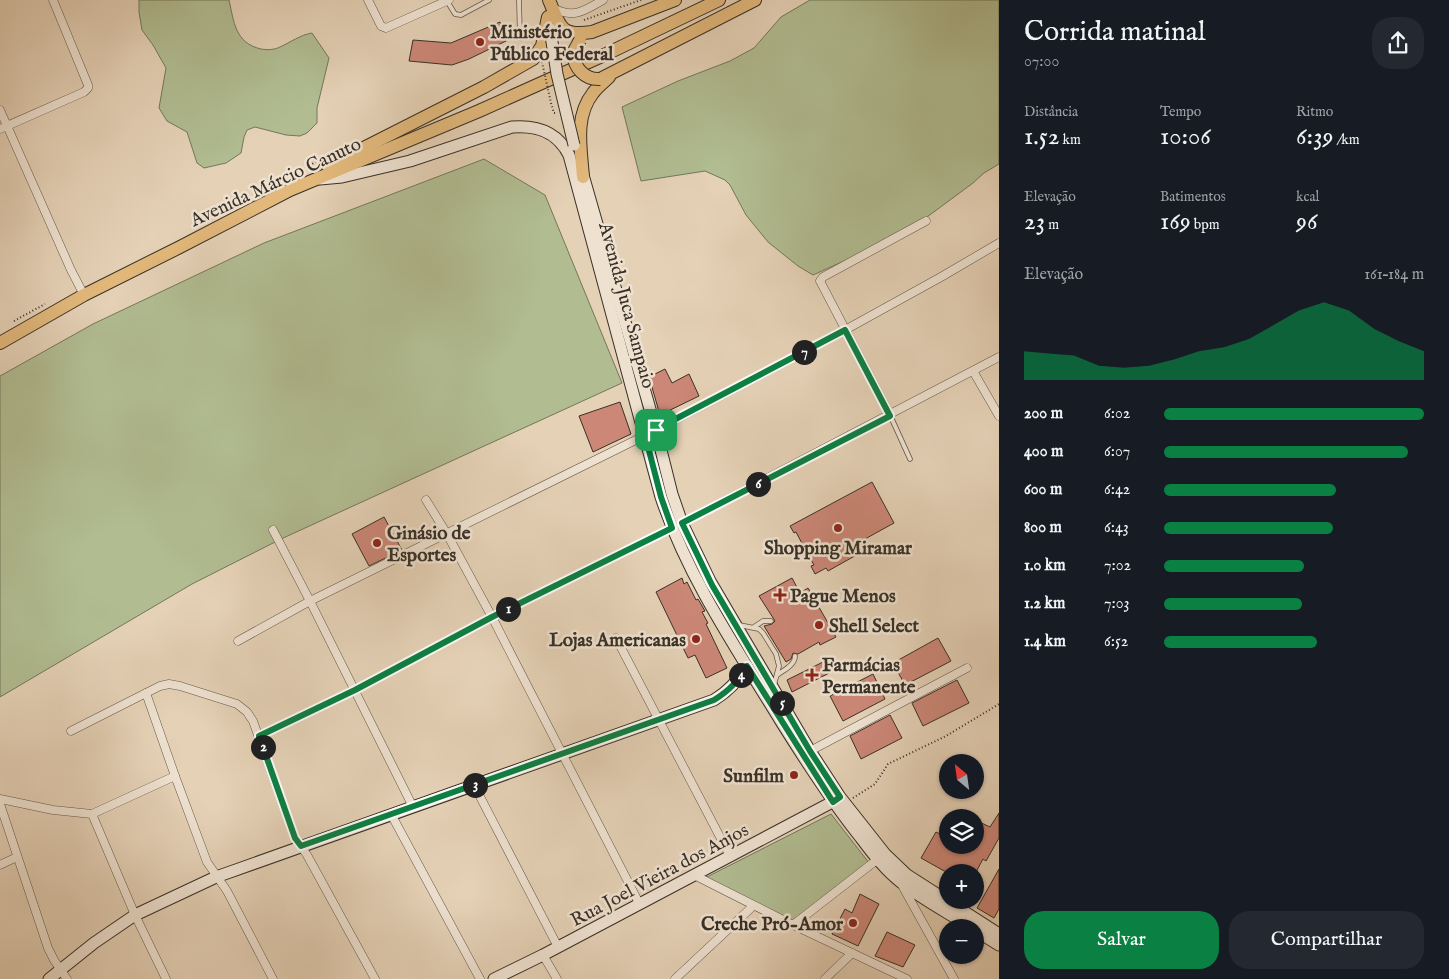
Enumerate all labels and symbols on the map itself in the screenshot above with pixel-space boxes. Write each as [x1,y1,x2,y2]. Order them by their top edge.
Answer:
place label: Ministério Público Federal [490,21,614,67]
marker: Ministério Público Federal [474,36,486,48]
street label: Avenida Márcio Canuto [186,133,365,233]
street label: Avenida Juca Sampaio [592,219,660,391]
pin: 7 [792,340,816,364]
pin [635,409,677,451]
pin: 6 [746,472,770,496]
place label: Ginásio de Esportes [387,522,471,568]
marker: Shopping Miramar [832,522,844,534]
marker: Ginásio de Esportes [371,537,383,549]
place label: Shopping Miramar [764,537,913,561]
place label: Pague Menos [790,585,896,609]
marker: Pague Menos [774,589,786,601]
pin: 1 [496,596,520,622]
place label: Shell Select [829,615,920,639]
marker: Shell Select [813,619,825,631]
place label: Lojas Americanas [549,629,686,653]
marker: Lojas Americanas [690,633,702,645]
place label: Farmácias Permanente [822,654,916,700]
pin: 4 [728,662,754,688]
marker: Farmácias Permanente [806,669,818,681]
pin: 5 [770,690,794,716]
pin: 2 [250,734,276,760]
north arrow [939,754,984,799]
place label: Sunfilm [723,765,784,789]
marker: Sunfilm [788,769,800,781]
pin: 3 [462,772,488,798]
street label: Rua Joel Vieira dos Anjos [567,819,753,933]
place label: Creche Pró-Amor [701,913,844,937]
marker: Creche Pró-Amor [847,917,859,929]

